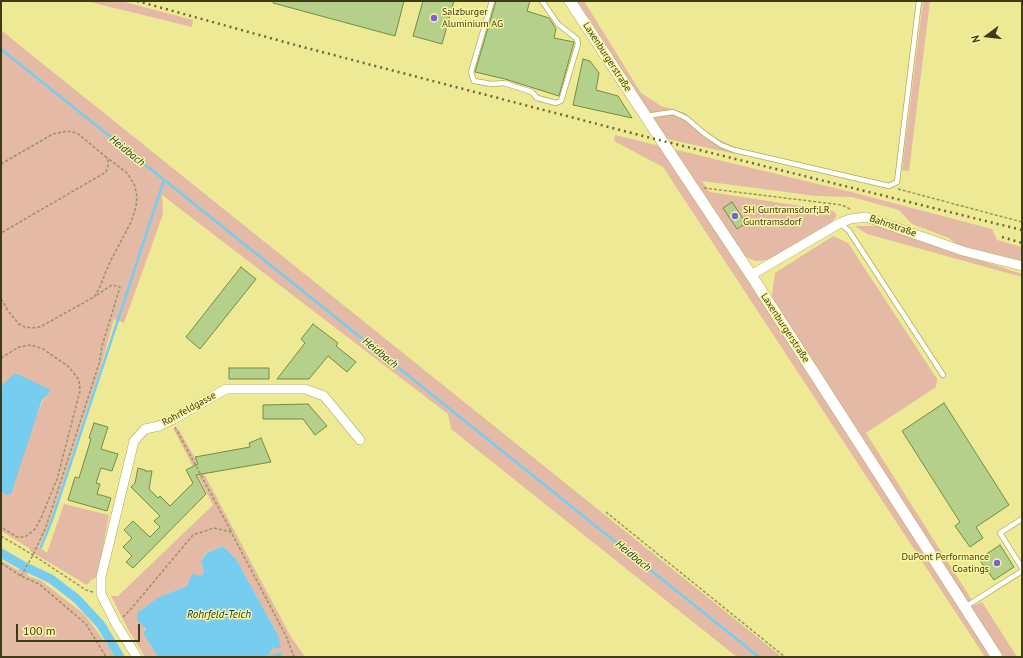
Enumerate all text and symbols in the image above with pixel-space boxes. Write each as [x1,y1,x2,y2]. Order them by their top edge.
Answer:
place label: Salzburger Aluminium AG [442,6,503,30]
marker: Salzburger Aluminium AG [429,13,439,23]
north arrow [967,16,1007,56]
street label: Laxenburgerstraße [580,20,634,94]
text: N [968,34,983,44]
water label: Heidbach [106,133,148,169]
place label: SH Guntramsdorf;LR Guntramsdorf [743,204,830,228]
marker: SH Guntramsdorf;LR Guntramsdorf [730,211,740,221]
street label: Bahnstraße [868,212,918,240]
street label: Laxenburgerstraße [758,291,812,365]
water label: Heidbach [359,335,401,371]
street label: Rohrfeldgasse [160,389,218,429]
water label: Heidbach [612,538,654,574]
place label: DuPont Performance Coatings [901,551,989,574]
marker: DuPont Performance Coatings [992,558,1002,568]
water label: Rohrfeld-Teich [187,608,251,622]
scale bar [18,616,142,642]
text: 100 m [23,623,56,638]

